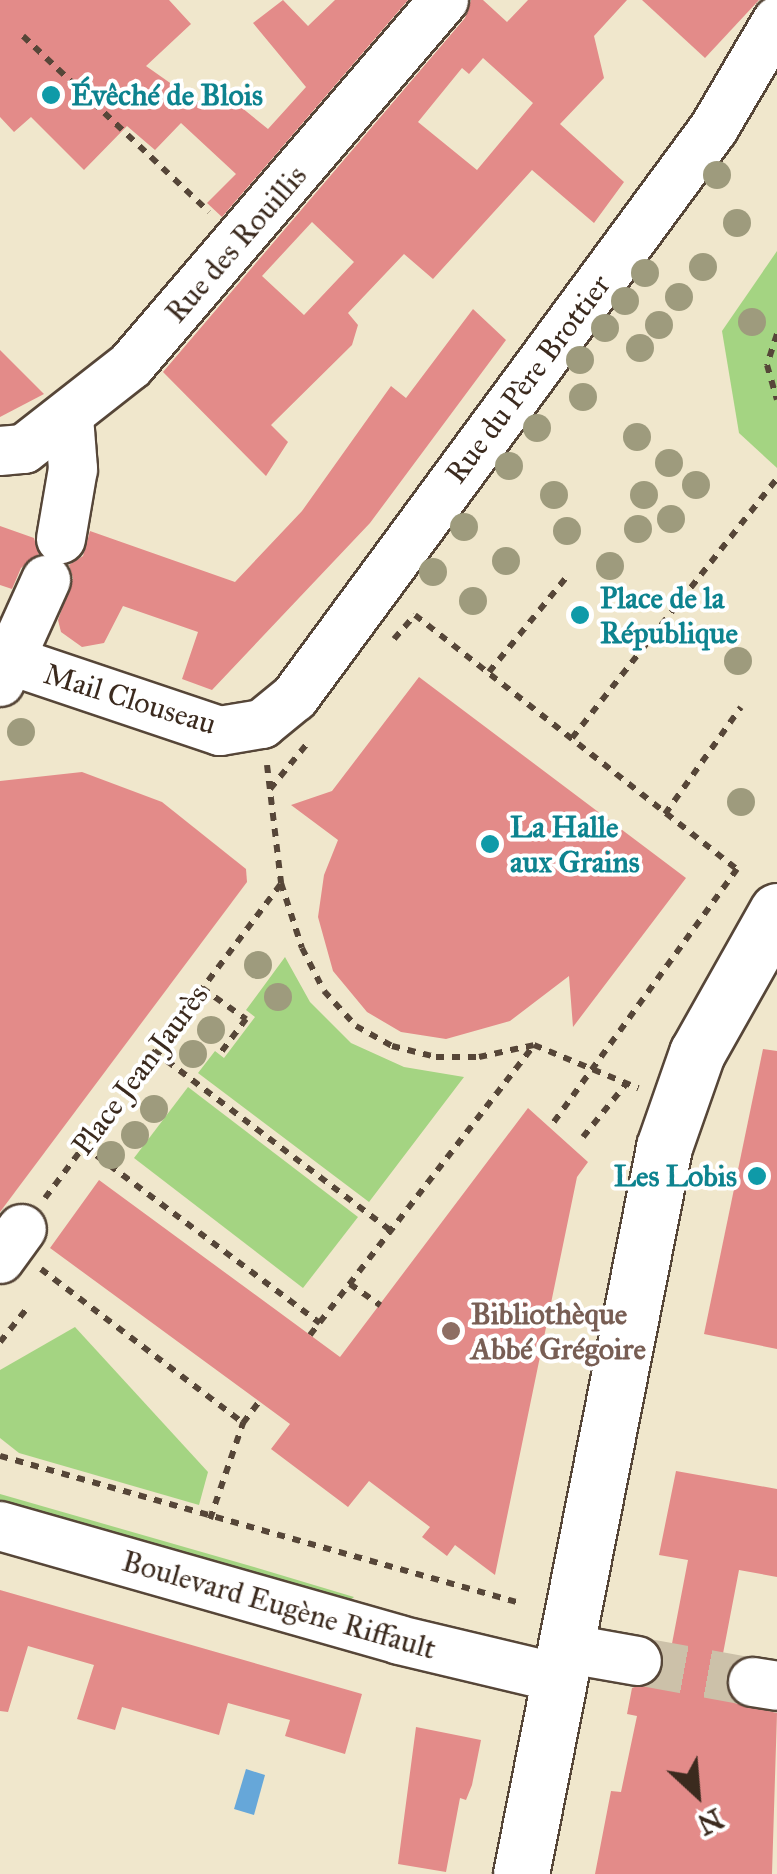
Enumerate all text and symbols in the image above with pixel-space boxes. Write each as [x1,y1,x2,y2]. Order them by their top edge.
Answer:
place label: Évêché de Blois [71,77,263,113]
marker: Évêché de Blois [40,84,62,106]
street label: Rue des Rouillis [158,158,314,330]
street label: Rue du Père Brottier [438,268,618,490]
place label: Place de la République [600,580,738,650]
marker: Place de la République [569,604,591,626]
street label: Mail Clouseau [39,656,221,742]
place label: La Halle aux Grains [510,809,640,880]
marker: La Halle aux Grains [479,833,501,855]
street label: Place Jean Jaurès [64,978,216,1162]
place label: Les Lobis [614,1158,737,1194]
marker: Les Lobis [746,1165,768,1187]
place label: Bibliothèque Abbé Grégoire [471,1296,646,1366]
marker: Bibliothèque Abbé Grégoire [440,1320,462,1342]
street label: Boulevard Eugène Riffault [118,1543,440,1667]
north arrow [647,1744,747,1844]
text: N [692,1800,729,1842]

